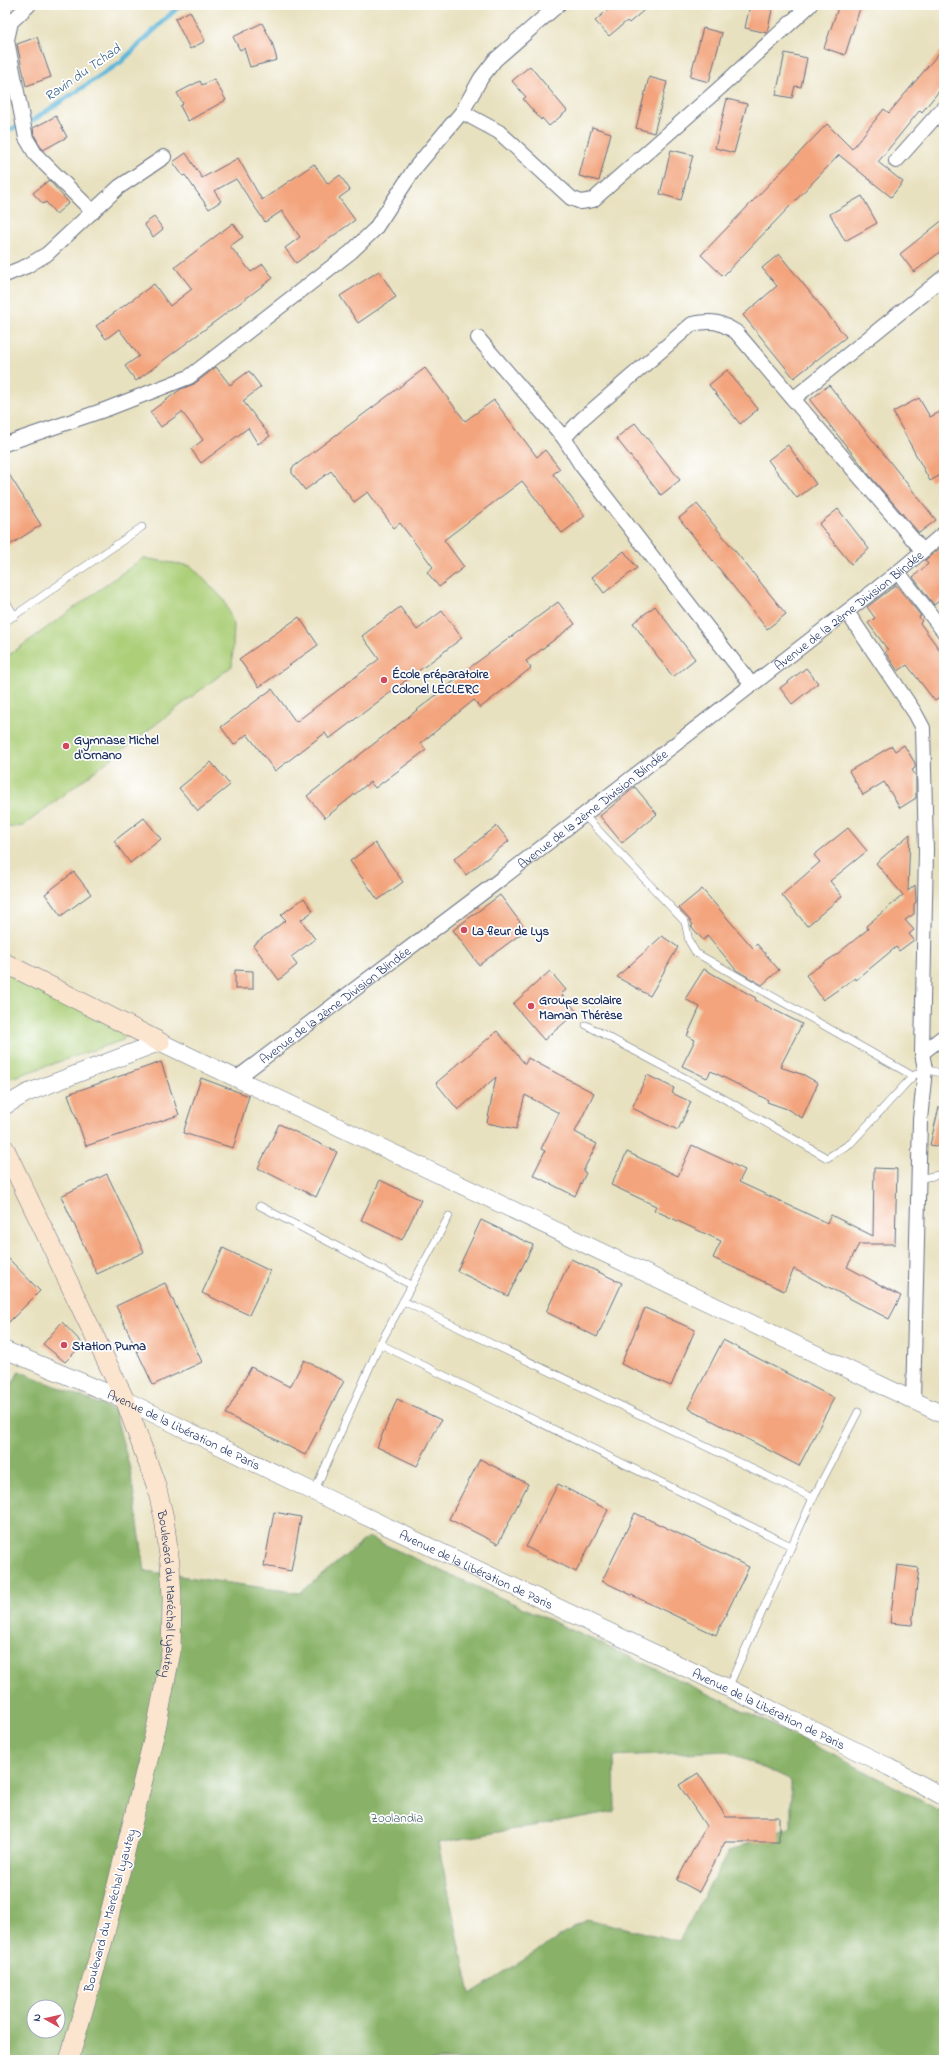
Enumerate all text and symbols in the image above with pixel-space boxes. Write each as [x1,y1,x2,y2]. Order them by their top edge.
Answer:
water label: Ravin du Tchad [41,39,126,107]
street label: Avenue de la 2ème Division Blindée [770,546,928,675]
place label: École préparatoire Colonel LECLERC [392,665,490,699]
marker: École préparatoire Colonel LECLERC [379,675,389,685]
place label: Gymnase Michel d'Ornano [74,731,159,765]
marker: Gymnase Michel d'Ornano [61,741,71,751]
street label: Avenue de la 2ème Division Blindée [514,745,672,874]
place label: La fleur de Lys [472,922,550,943]
marker: La fleur de Lys [459,925,469,935]
street label: Avenue de la 2ème Division Blindée [256,942,415,1069]
place label: Groupe scolaire Maman Thérèse [539,991,624,1025]
marker: Groupe scolaire Maman Thérèse [526,1001,536,1011]
place label: Station Puma [72,1337,146,1356]
marker: Station Puma [59,1340,69,1350]
street label: Avenue de la Libération de Paris [104,1386,264,1476]
street label: Boulevard du Maréchal Lyautey [151,1507,180,1679]
street label: Avenue de la Libération de Paris [396,1526,556,1615]
street label: Avenue de la Libération de Paris [689,1664,848,1755]
park label: Zoolandia [371,1809,423,1828]
street label: Boulevard du Maréchal Lyautey [79,1827,142,1995]
north arrow [26,1999,66,2039]
text: N [29,2013,46,2023]

